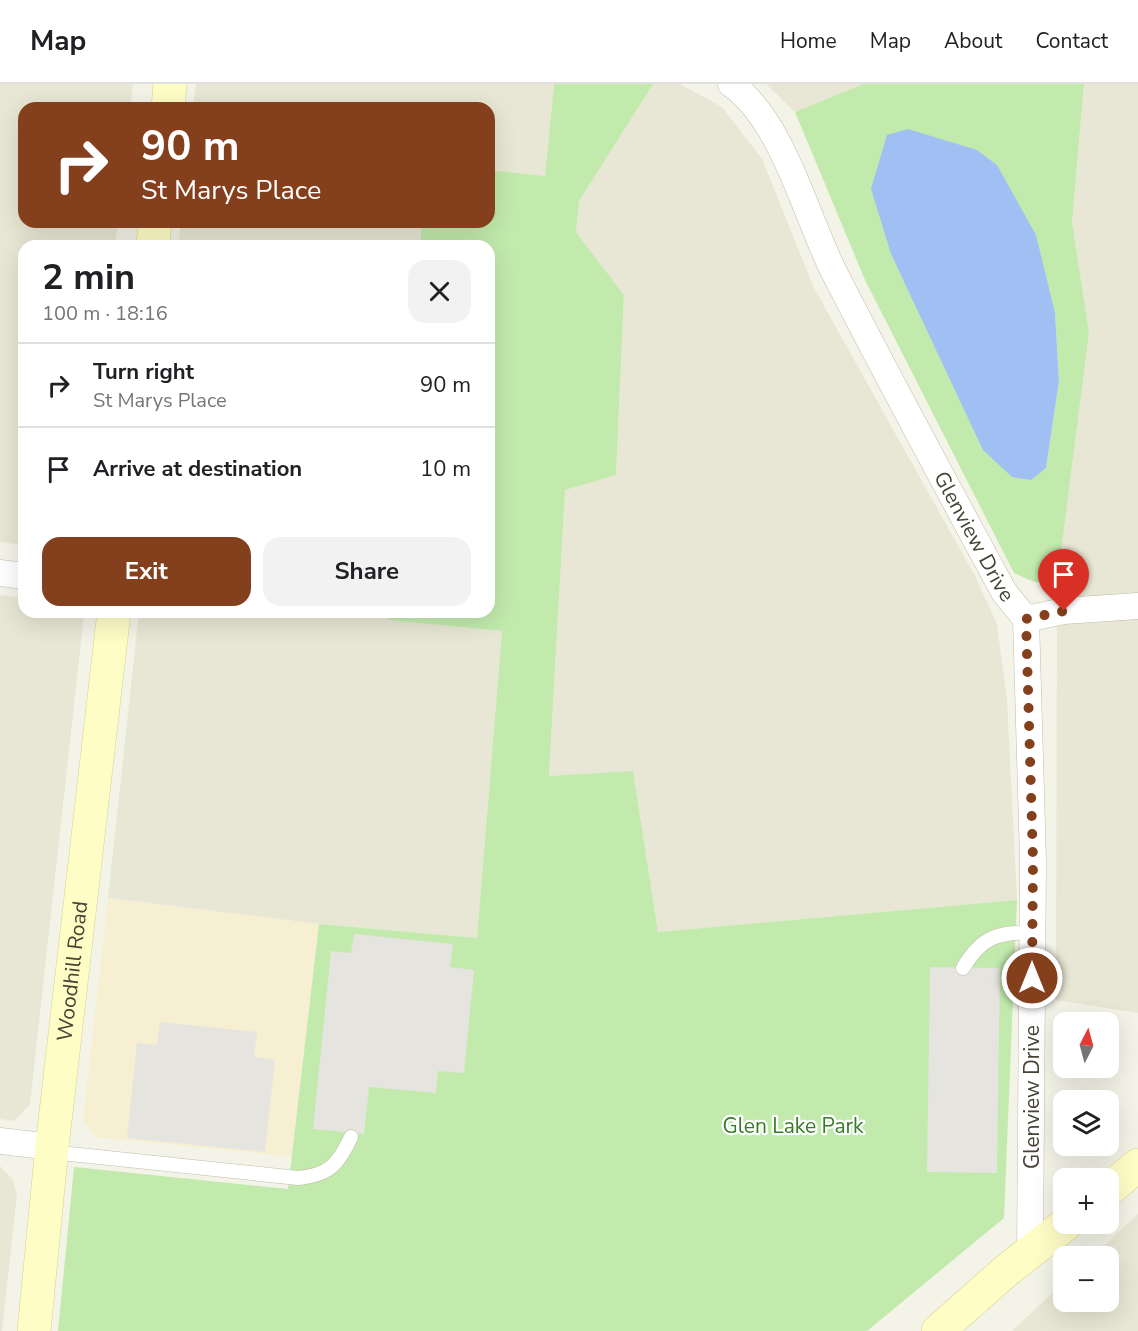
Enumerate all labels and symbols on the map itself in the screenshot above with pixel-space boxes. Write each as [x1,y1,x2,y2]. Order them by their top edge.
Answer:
street label: Glenview Drive [927,466,1020,608]
pin [1038,549,1089,611]
street label: Woodhill Road [50,899,94,1043]
position arrow [1000,946,1064,1010]
north arrow [1053,1012,1119,1078]
street label: Glenview Drive [1018,1025,1046,1169]
park label: Glen Lake Park [722,1112,864,1140]

